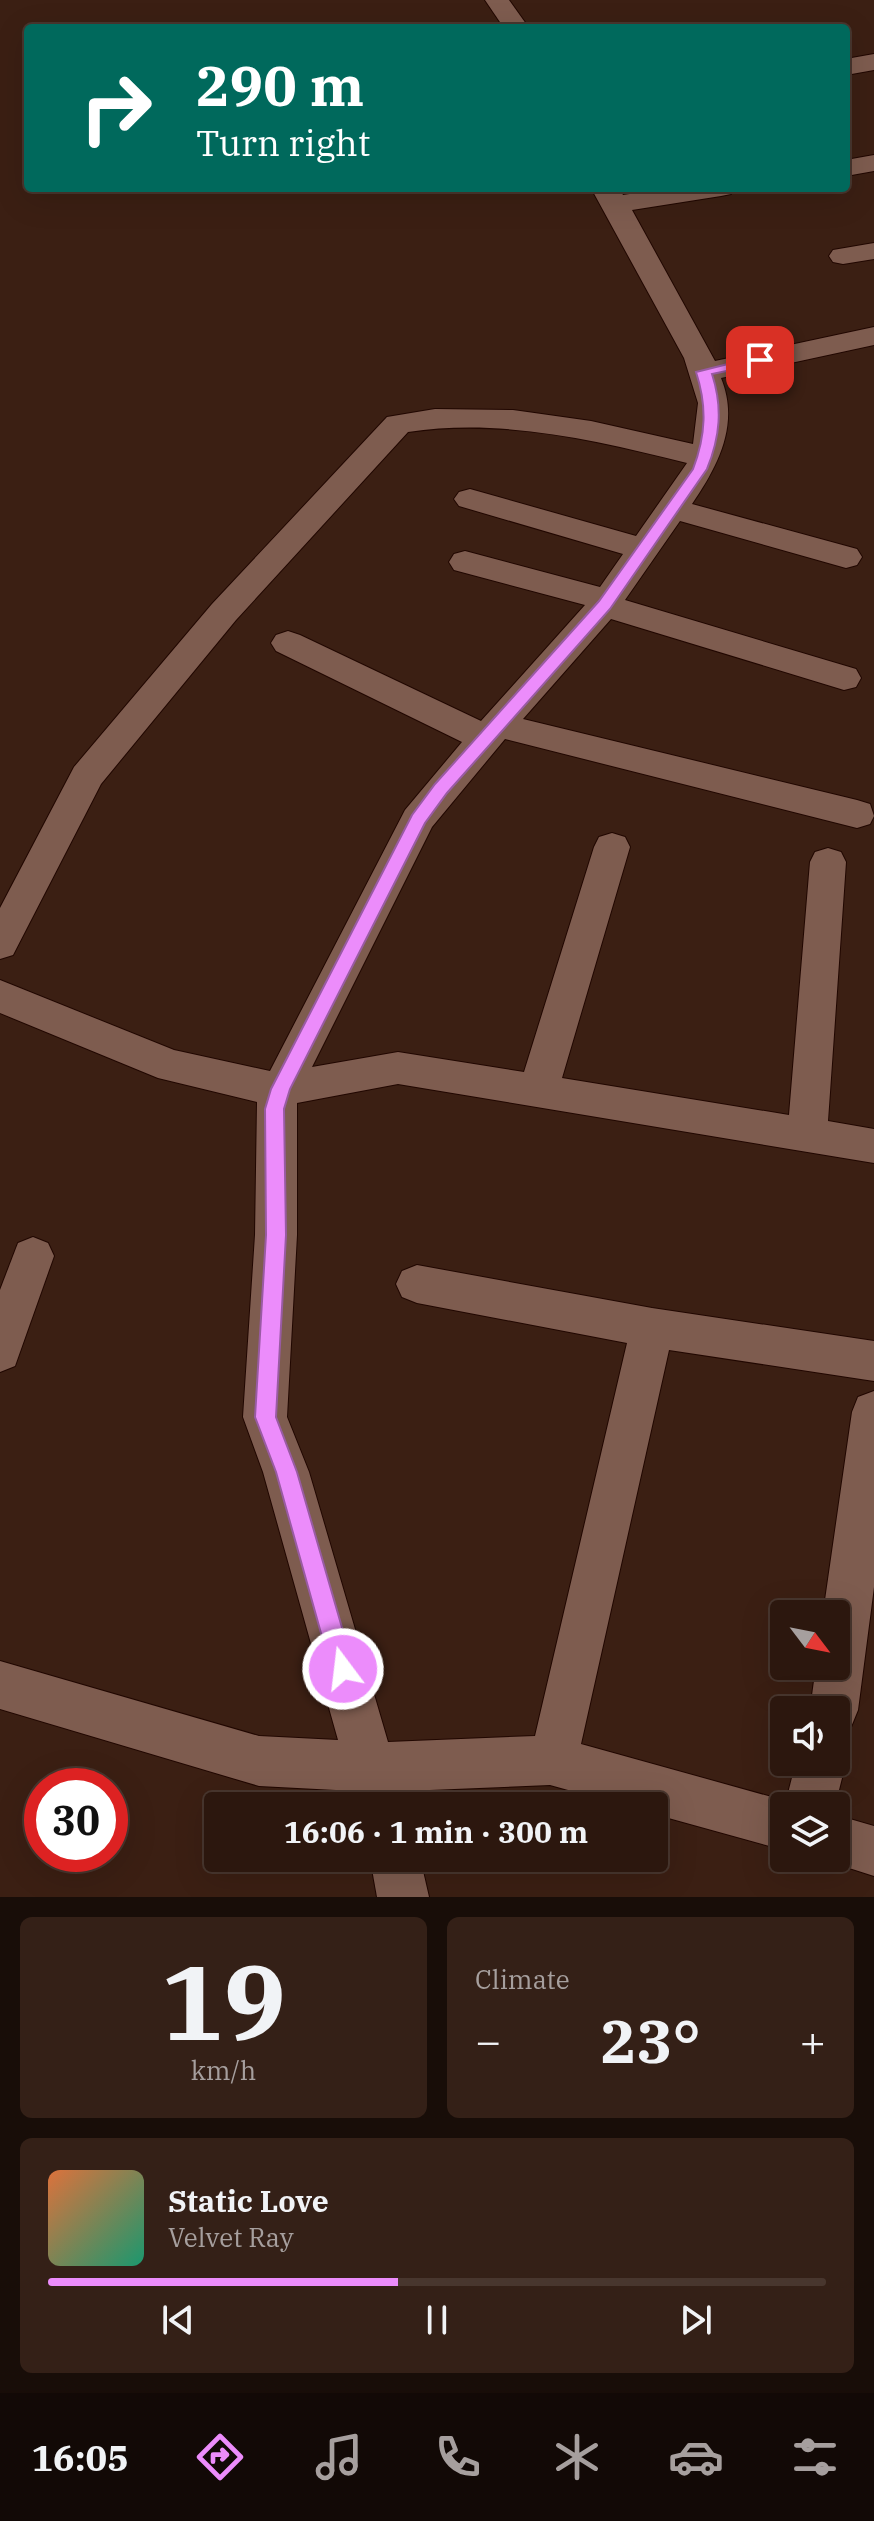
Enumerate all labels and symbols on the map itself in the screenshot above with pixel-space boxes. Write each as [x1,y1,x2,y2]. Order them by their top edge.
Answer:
pin [726,326,794,394]
north arrow [770,1600,850,1680]
position arrow [301,1627,385,1711]
speed limit sign: 30 [24,1768,128,1872]

